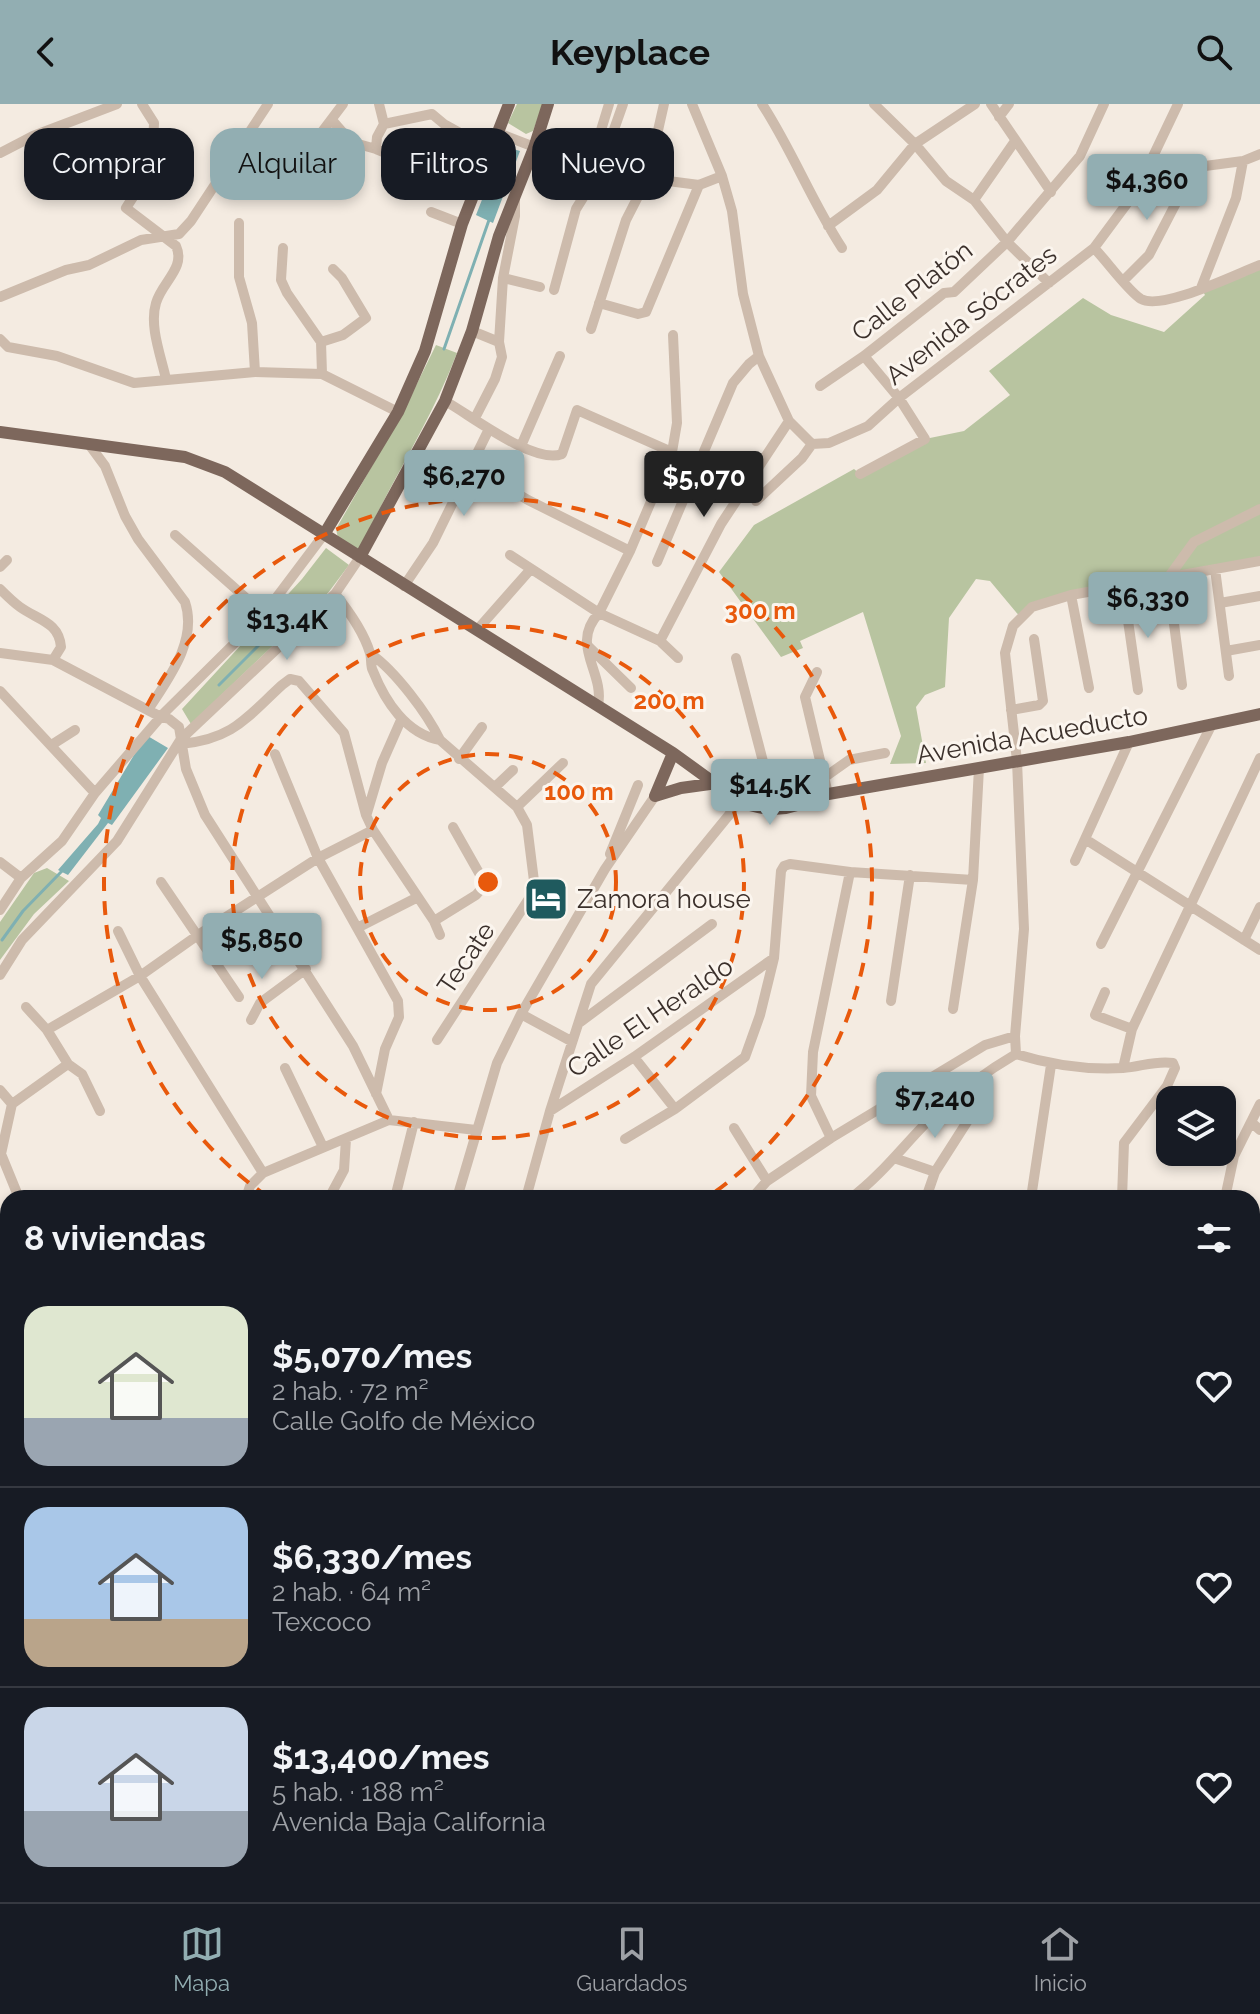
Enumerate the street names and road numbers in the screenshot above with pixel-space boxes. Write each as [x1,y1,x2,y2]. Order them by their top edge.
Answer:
street label: Calle Platón [846,235,978,347]
street label: Avenida Sócrates [880,239,1062,391]
street label: Avenida Acueducto [914,700,1150,770]
street label: Tecate [431,916,501,1000]
street label: Calle El Heraldo [562,951,738,1083]

